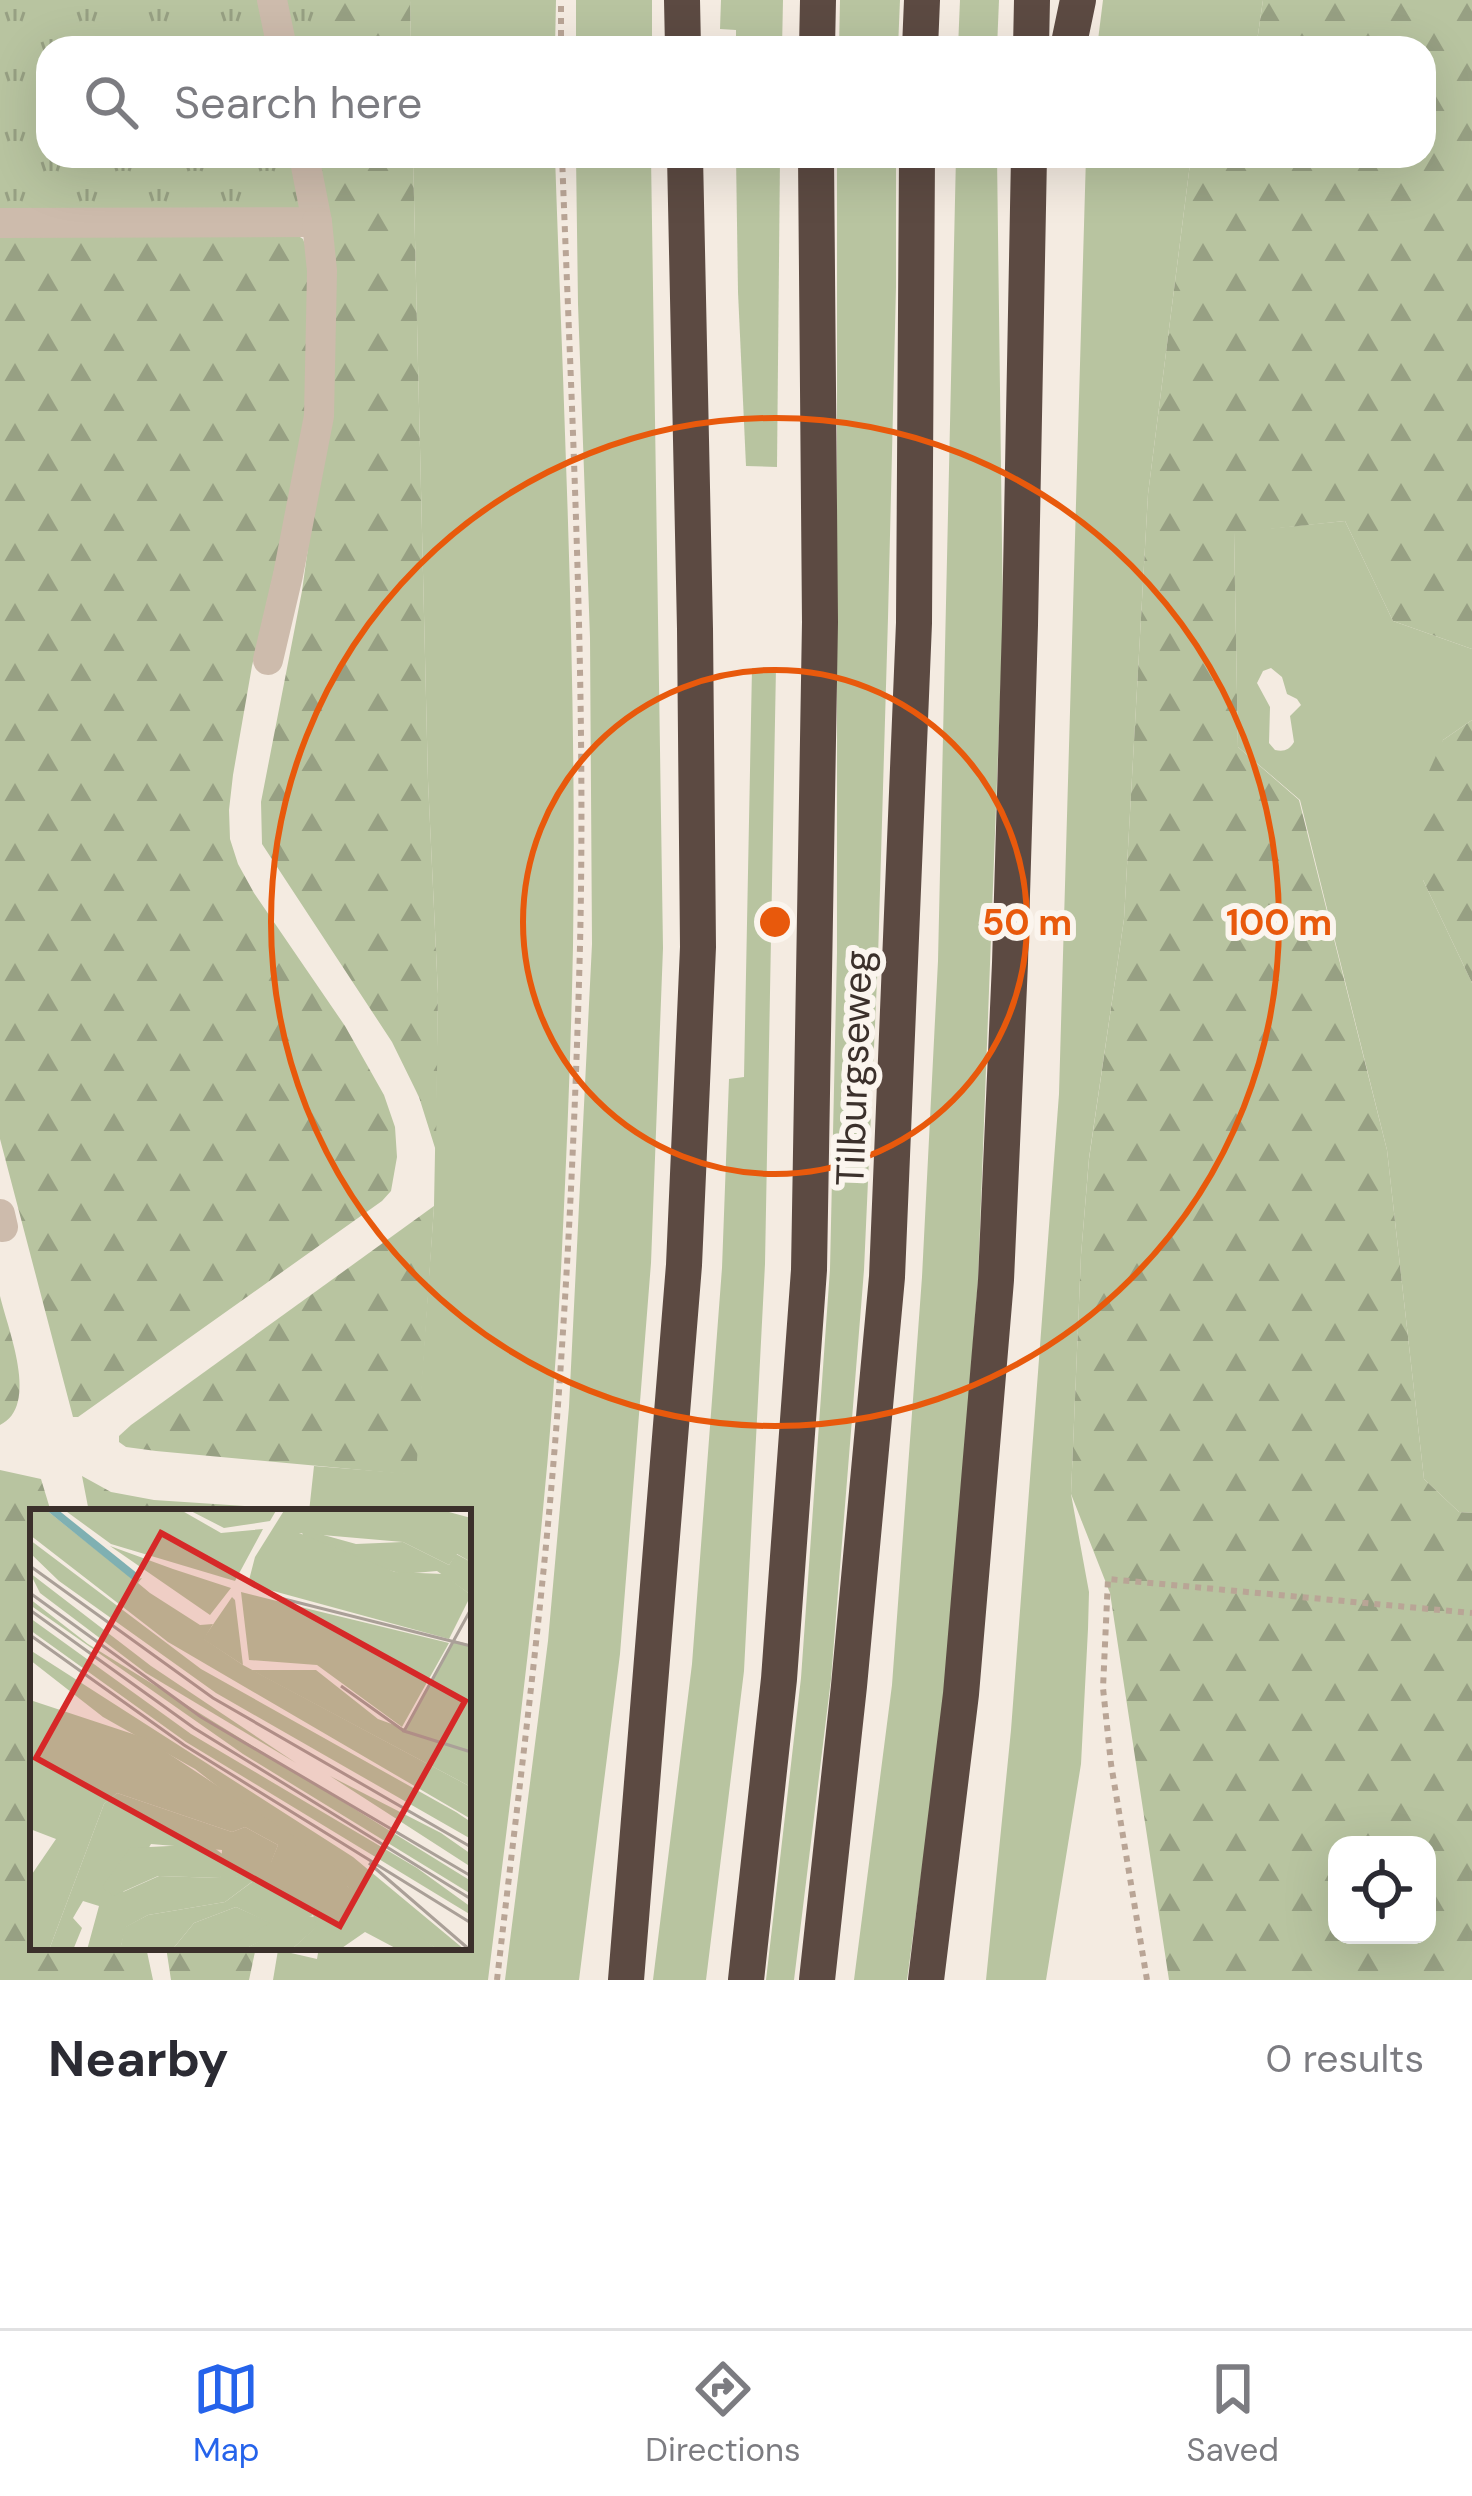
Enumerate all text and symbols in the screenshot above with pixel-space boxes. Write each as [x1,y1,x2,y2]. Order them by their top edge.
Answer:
search box [36,36,1436,168]
icon: search [78,69,144,135]
text: Search here [174,73,422,132]
text: 50 m [982,899,1072,946]
text: 100 m [1226,899,1332,946]
centre of rings [754,901,796,943]
street label: Tilburgseweg [824,949,884,1187]
inset map [30,1509,471,1950]
map controls [1328,1836,1436,1944]
button: locate [1328,1836,1436,1944]
text: Nearby [48,2025,229,2092]
text: 0 results [1266,2033,1424,2084]
tab: Map [193,2356,259,2471]
tab: Directions [645,2356,801,2471]
tab: Saved [1187,2356,1279,2471]

